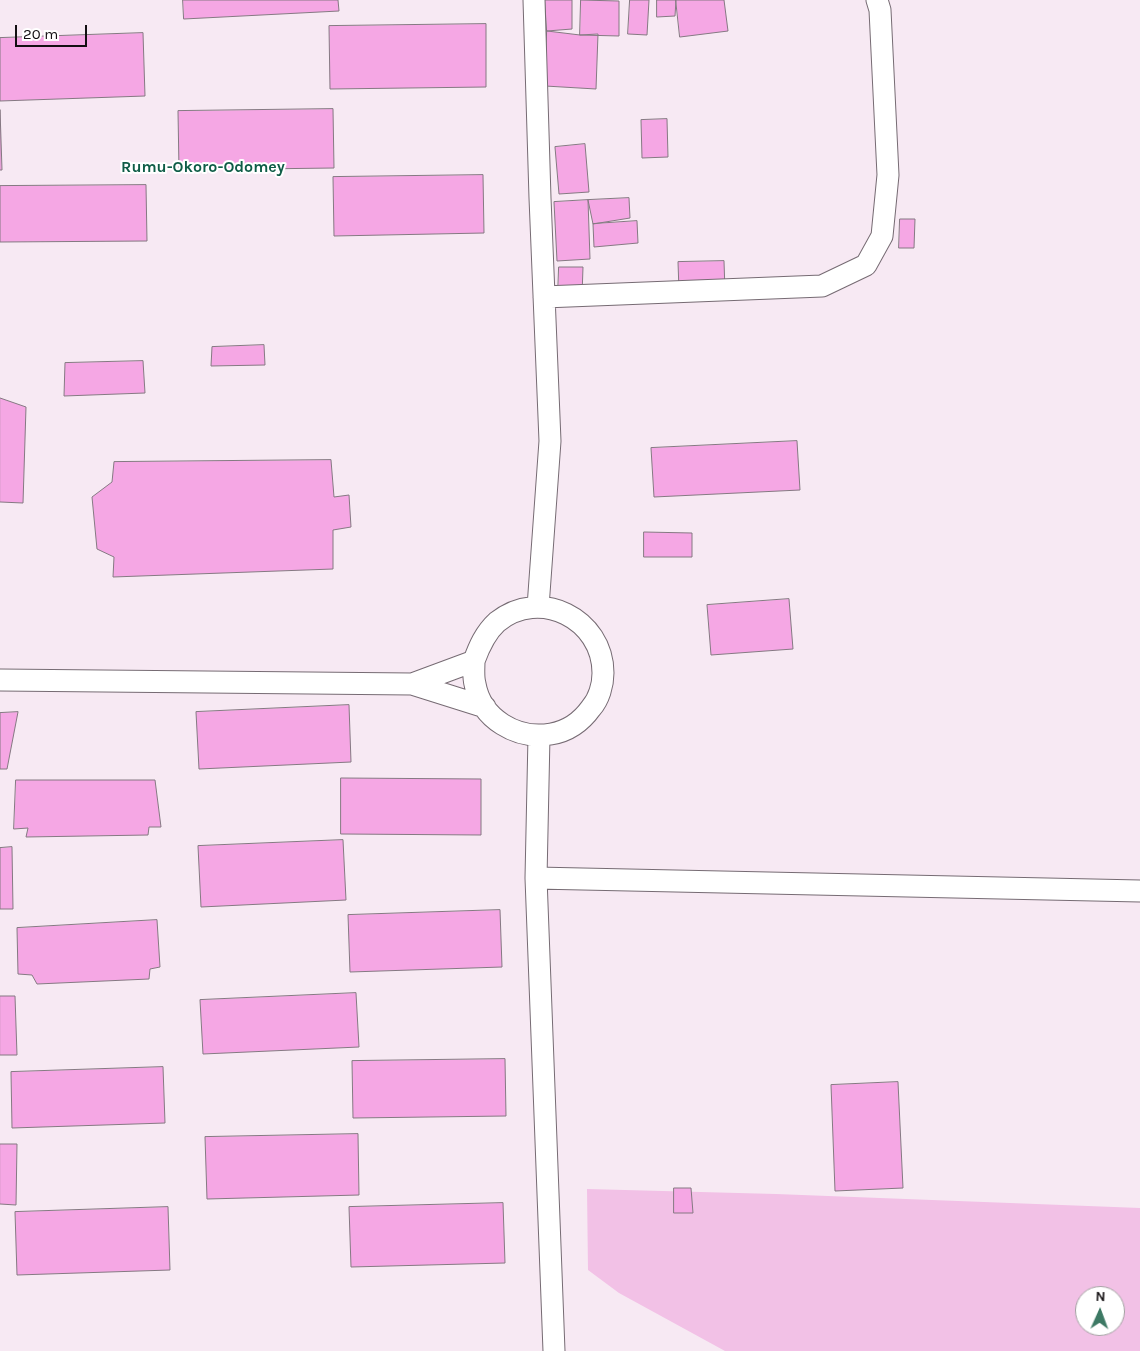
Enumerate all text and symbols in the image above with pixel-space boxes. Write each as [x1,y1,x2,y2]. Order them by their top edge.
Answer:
scale bar [18,15,90,47]
text: 20 m [23,25,58,43]
district label: Rumu-Okoro-Odomey [121,157,285,177]
north arrow [1075,1286,1125,1336]
text: N [1095,1288,1106,1305]

